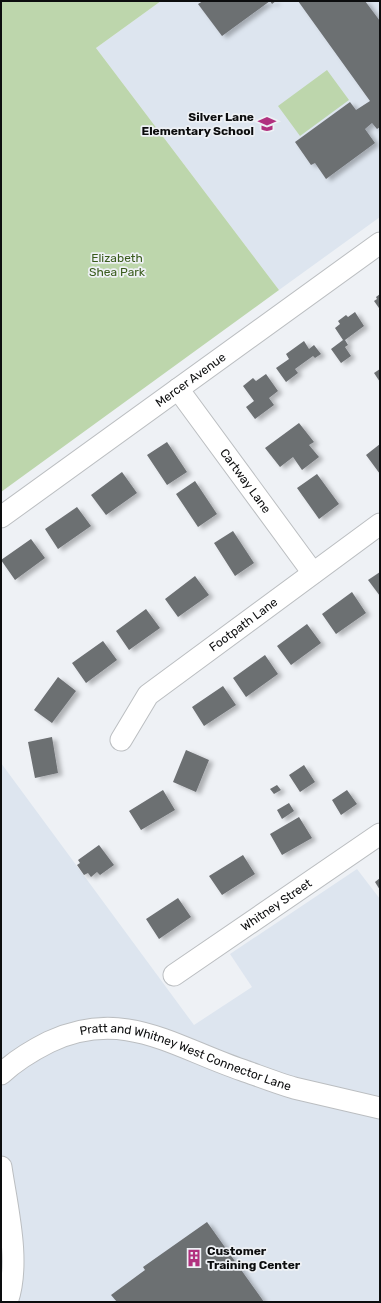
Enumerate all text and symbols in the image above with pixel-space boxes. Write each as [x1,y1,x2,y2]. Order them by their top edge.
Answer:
place label: Silver Lane Elementary School [142,110,254,138]
school or university icon: Silver Lane Elementary School [257,114,277,134]
park label: Elizabeth Shea Park [89,251,146,279]
street label: Mercer Avenue [153,350,229,410]
street label: Cartway Lane [217,446,274,516]
street label: Footpath Lane [206,595,281,654]
street label: Whitney Street [238,876,315,934]
street label: Pratt and Whitney West Connector Lane [78,1021,293,1094]
place label: Customer Training Center [207,1244,301,1272]
building icon: Customer Training Center [184,1248,204,1268]

